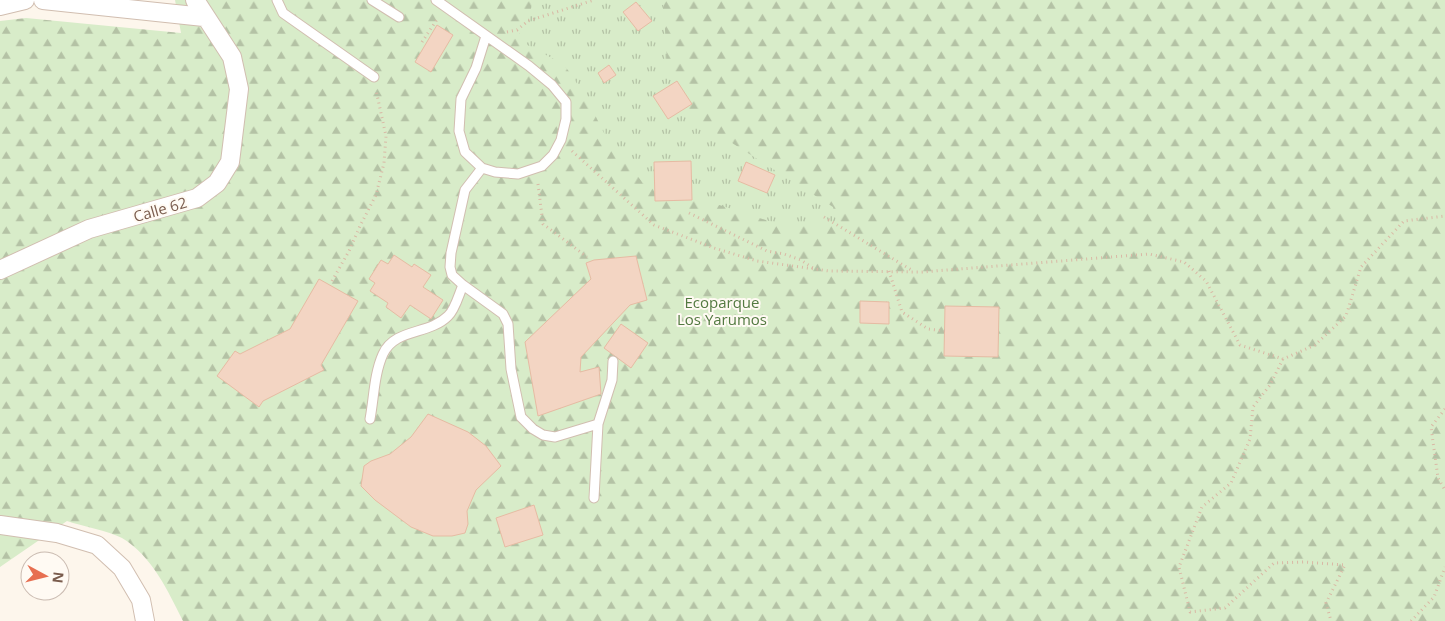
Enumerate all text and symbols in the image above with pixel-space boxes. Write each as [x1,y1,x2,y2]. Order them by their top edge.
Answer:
street label: Calle 62 [131,192,189,226]
park label: Ecoparque Los Yarumos [677,292,767,329]
north arrow [20,551,70,601]
text: N [48,571,69,584]

